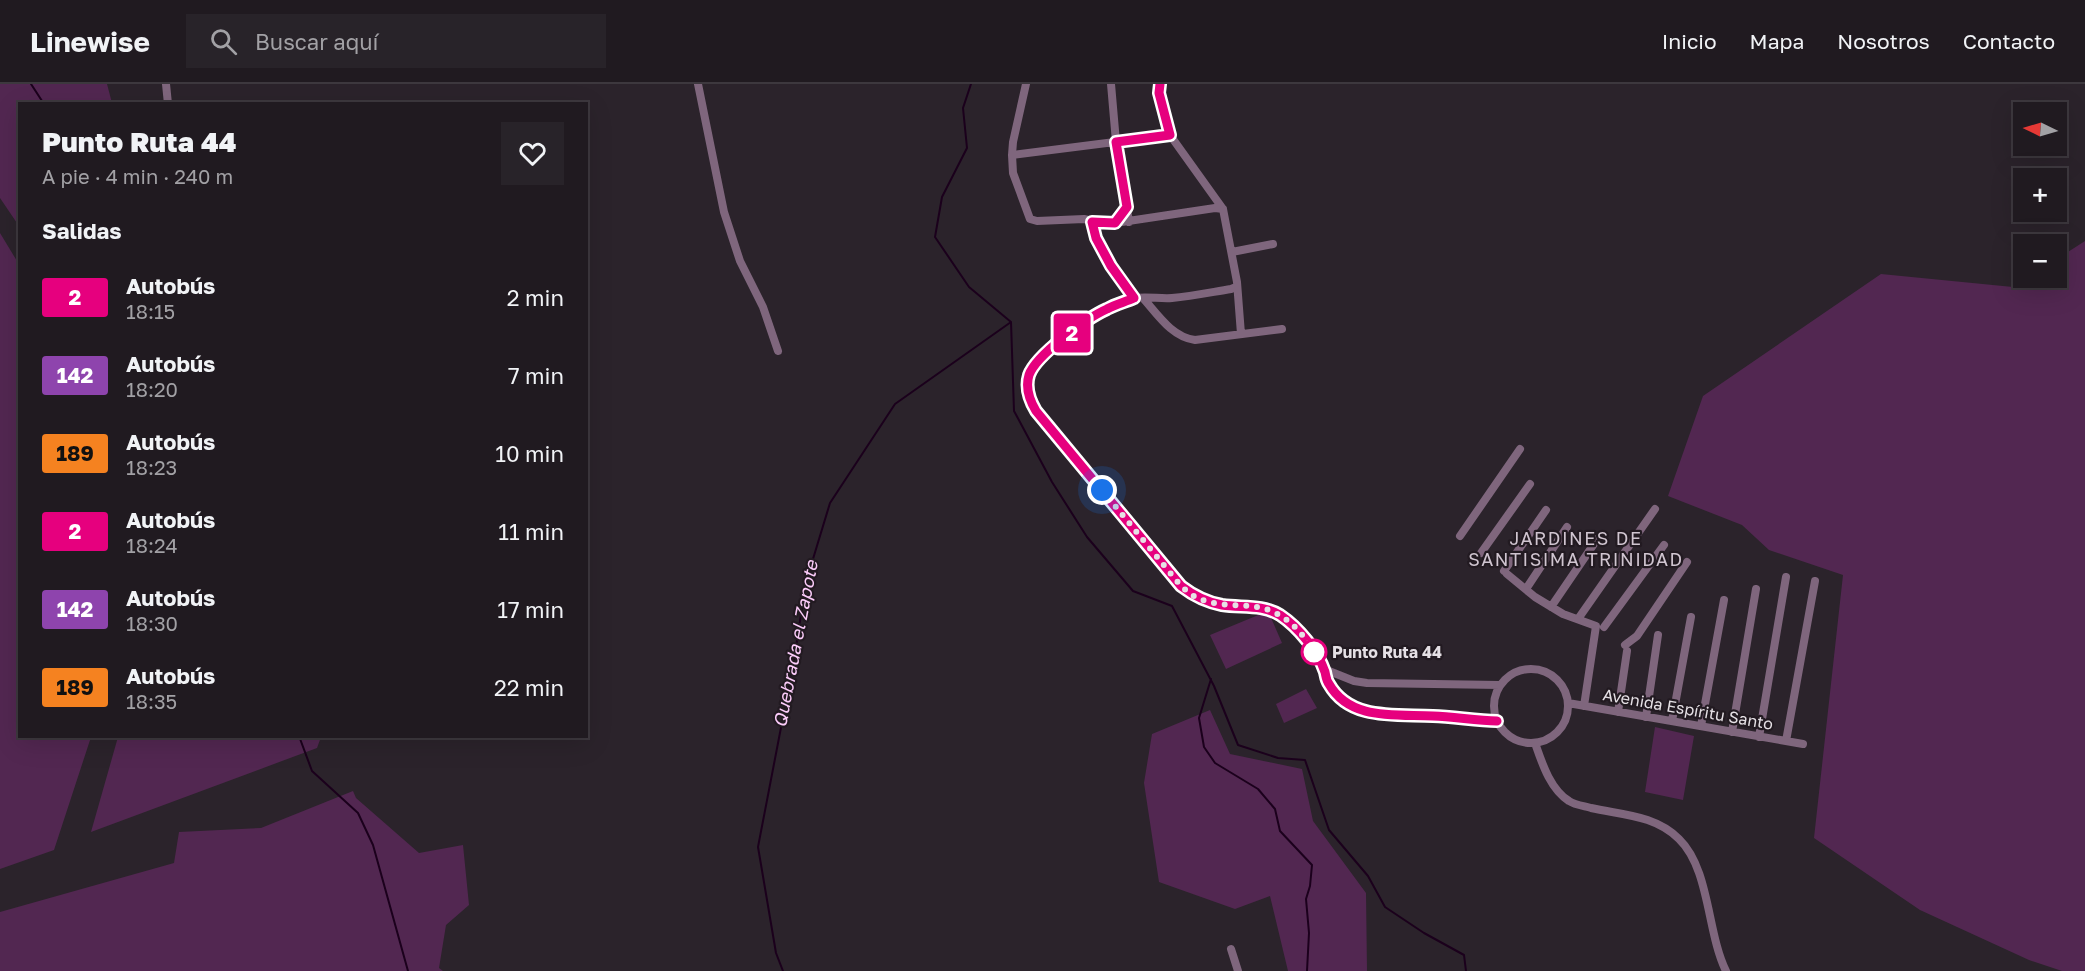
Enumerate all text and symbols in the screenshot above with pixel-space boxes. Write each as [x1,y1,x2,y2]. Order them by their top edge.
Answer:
search box [186,14,606,68]
text: Linewise [30,25,150,58]
icon: search [207,25,240,58]
text: Buscar aquí [255,28,378,55]
text: Inicio [1662,28,1717,54]
text: Mapa [1750,28,1804,54]
text: Nosotros [1837,28,1930,54]
text: Contacto [1963,28,2055,54]
north arrow [2013,102,2067,156]
map controls [2013,102,2067,288]
button: heart [501,122,564,185]
text: Punto Ruta 44 [42,125,237,158]
text: A pie · 4 min · 240 m [42,164,233,188]
button: + [2013,168,2067,222]
text: Salidas [42,217,122,244]
button: − [2013,234,2067,288]
text: Autobús [126,272,215,299]
text: 2 [69,284,81,310]
text: 2 min [507,284,564,311]
text: 18:15 [126,299,175,323]
line badge: 2 [1052,314,1092,352]
text: 2 [1066,320,1078,346]
text: Autobús [126,350,215,377]
text: 142 [57,362,93,388]
text: 7 min [508,362,564,389]
text: 18:20 [126,377,178,401]
text: Autobús [126,428,215,455]
text: 189 [56,440,94,466]
text: 10 min [495,440,564,467]
text: 18:23 [126,455,177,479]
your location [1087,475,1117,505]
text: Autobús [126,506,215,533]
text: 2 [69,518,81,544]
text: 11 min [498,518,564,545]
district label: JARDINES DE SANTISIMA TRINIDAD [1468,527,1684,570]
text: 18:24 [126,533,178,557]
water label: Quebrada el Zapote [768,557,822,729]
text: Autobús [126,584,215,611]
text: 142 [57,596,93,622]
text: 17 min [497,596,564,623]
text: 18:30 [126,611,178,635]
marker: Punto Ruta 44 [1301,639,1327,665]
place label: Punto Ruta 44 [1332,642,1442,662]
text: Autobús [126,662,215,689]
text: 189 [56,674,94,700]
text: 22 min [494,674,564,701]
street label: Avenida Espíritu Santo [1601,684,1775,734]
text: 18:35 [126,689,177,713]

